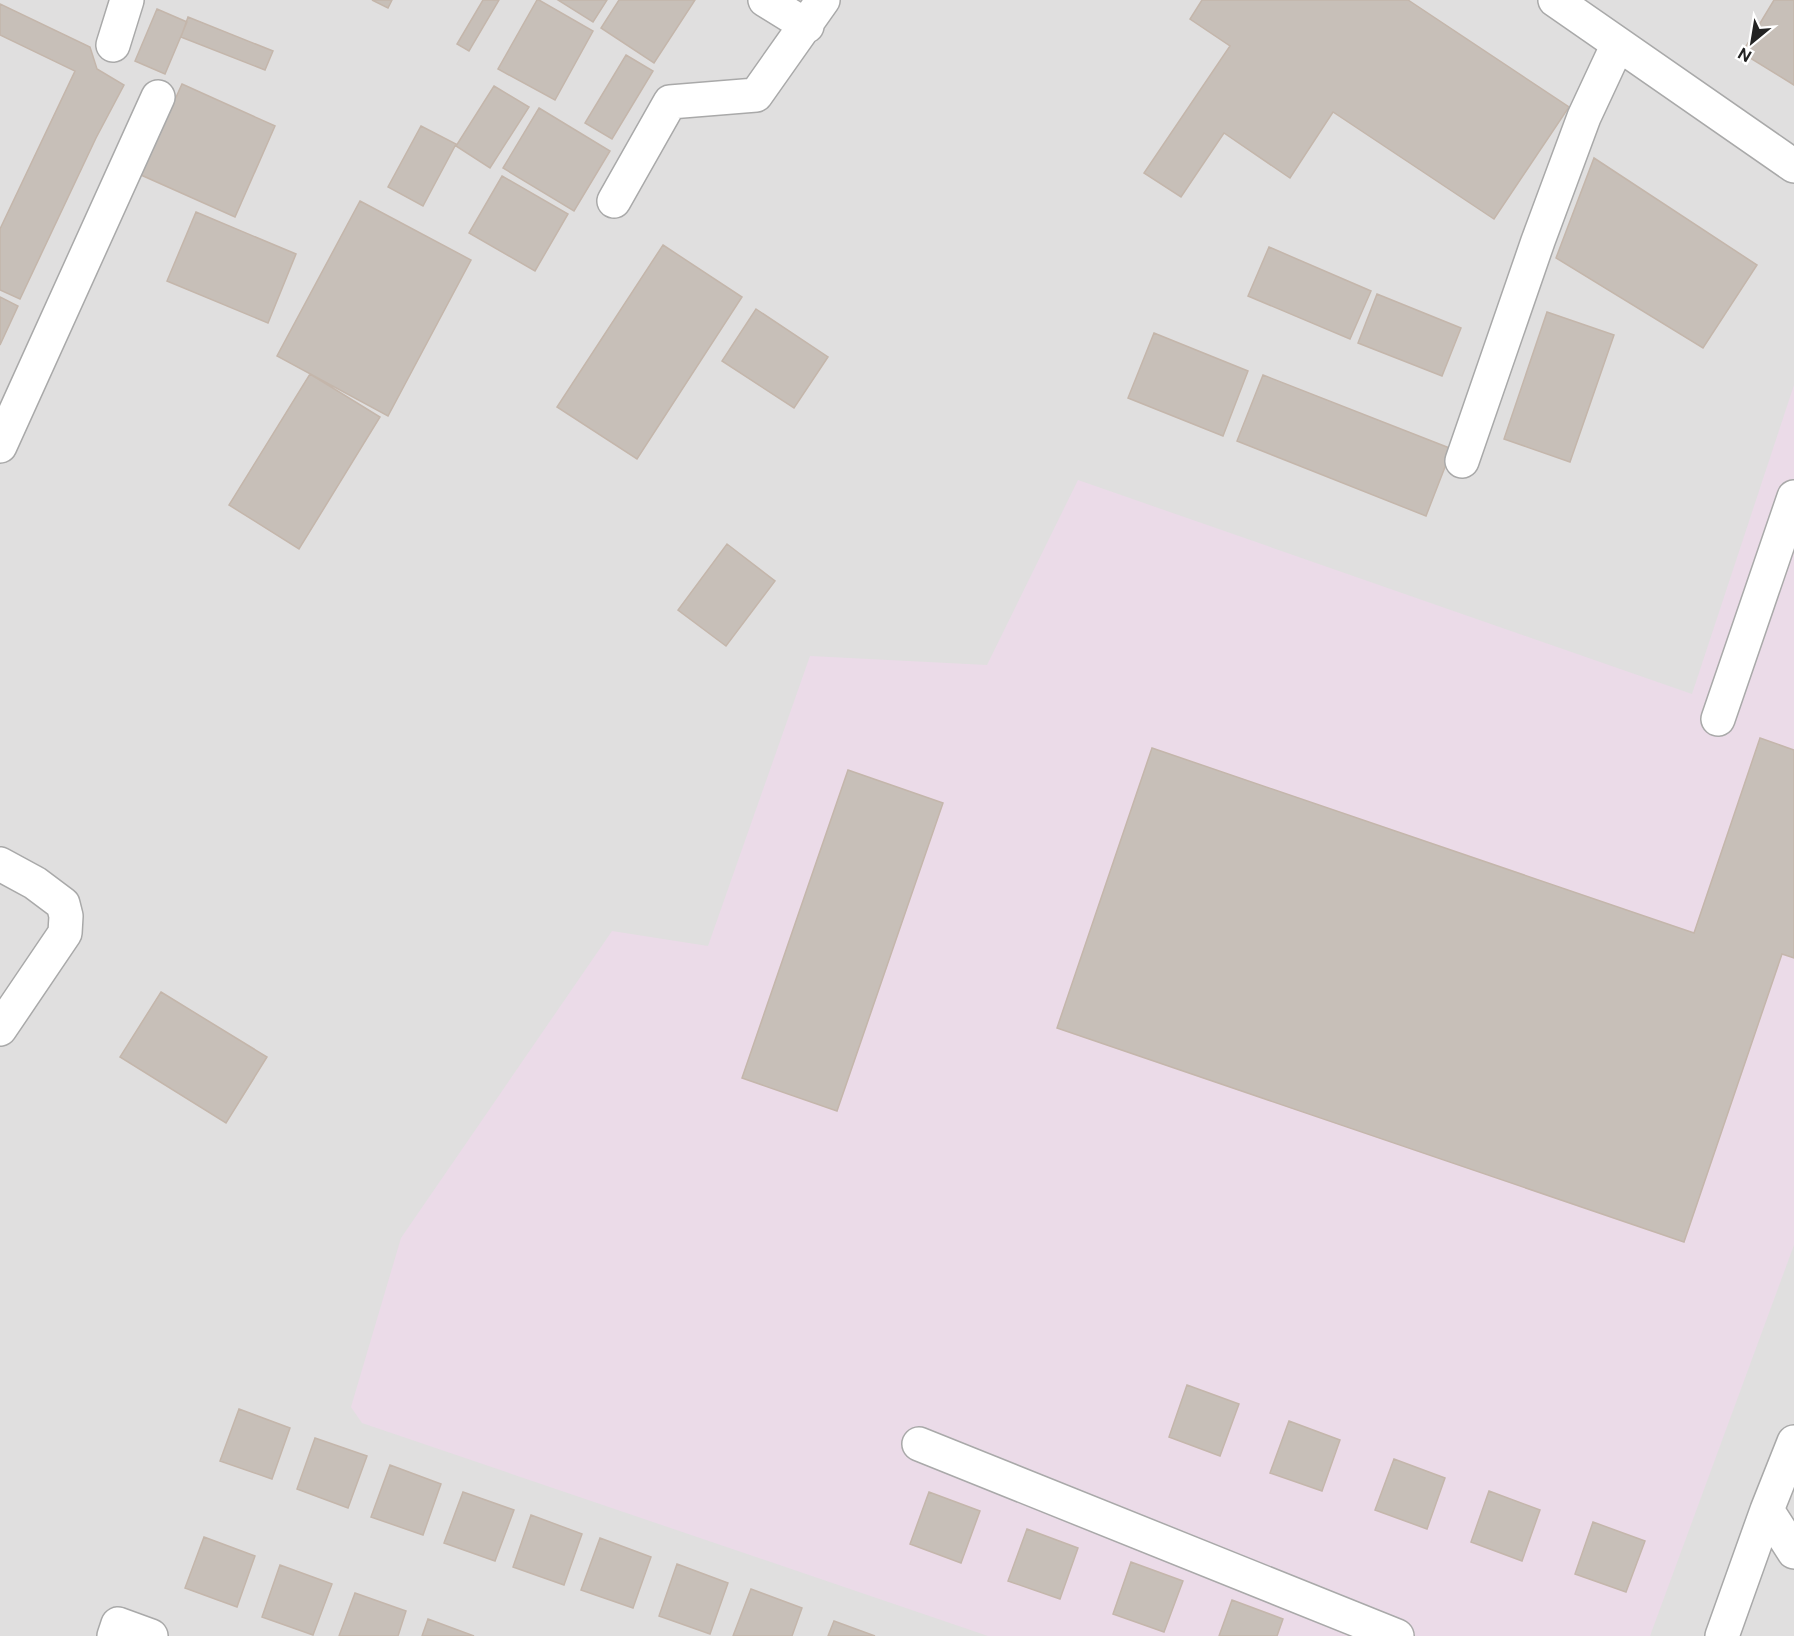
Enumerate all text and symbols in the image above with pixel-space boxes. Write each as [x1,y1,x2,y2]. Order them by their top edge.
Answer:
north arrow [1722,12,1782,72]
text: N [1735,43,1755,66]

